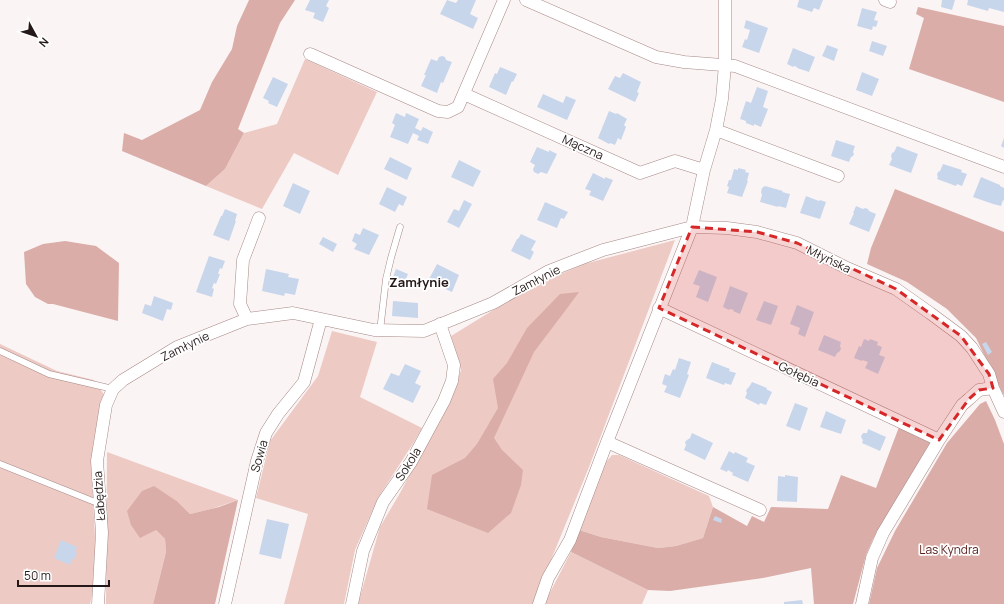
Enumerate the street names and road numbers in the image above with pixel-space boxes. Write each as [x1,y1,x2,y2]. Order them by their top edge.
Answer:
street label: Mączna [560,130,606,164]
street label: Młyńska [804,241,854,277]
street label: Zamłynie [509,261,563,299]
street label: Zamłynie [158,327,212,365]
street label: Gołębia [776,357,822,391]
street label: Sowia [246,438,272,474]
street label: Sokola [391,444,425,484]
street label: Łabędzia [89,471,109,521]

